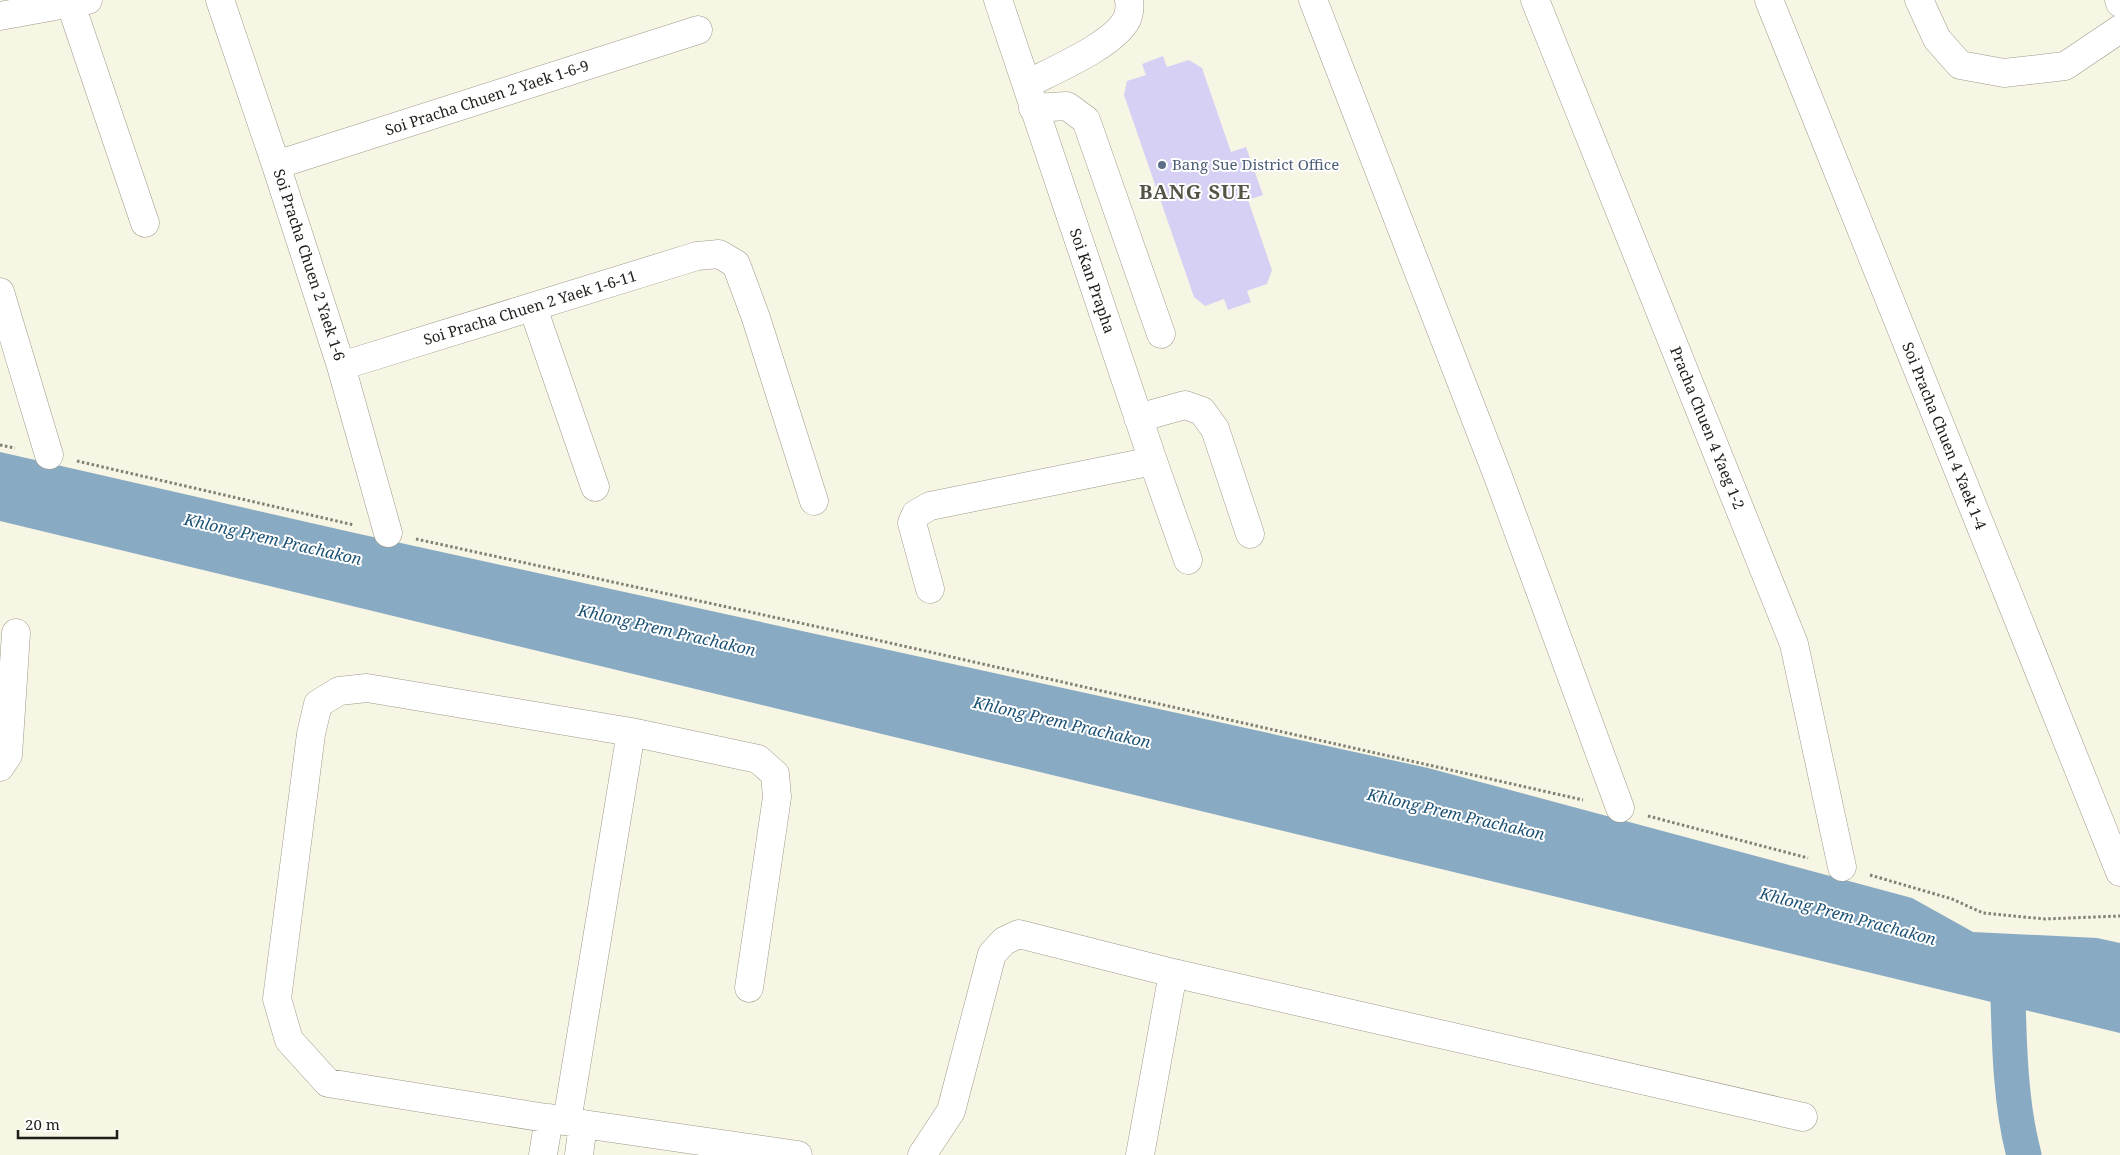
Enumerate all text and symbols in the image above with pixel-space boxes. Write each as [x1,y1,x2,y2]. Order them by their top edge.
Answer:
street label: Soi Pracha Chuen 2 Yaek 1-6-9 [382,55,591,140]
place label: Bang Sue District Office [1172,154,1339,174]
marker: Bang Sue District Office [1156,159,1168,171]
street label: Soi Pracha Chuen 2 Yaek 1-6 [270,166,350,363]
district label: BANG SUE [1139,178,1251,205]
street label: Soi Kan Prapha [1066,226,1120,336]
street label: Soi Pracha Chuen 2 Yaek 1-6-11 [421,265,639,349]
street label: Soi Pracha Chuen 4 Yaek 1-4 [1898,339,1992,533]
street label: Pracha Chuen 4 Yaeg 1-2 [1666,343,1750,512]
water label: Khlong Prem Prachakon [181,508,364,570]
water label: Khlong Prem Prachakon [575,599,758,661]
water label: Khlong Prem Prachakon [970,691,1153,753]
water label: Khlong Prem Prachakon [1364,783,1547,845]
water label: Khlong Prem Prachakon [1757,882,1939,950]
scale bar [18,1108,116,1140]
text: 20 m [25,1114,60,1134]

